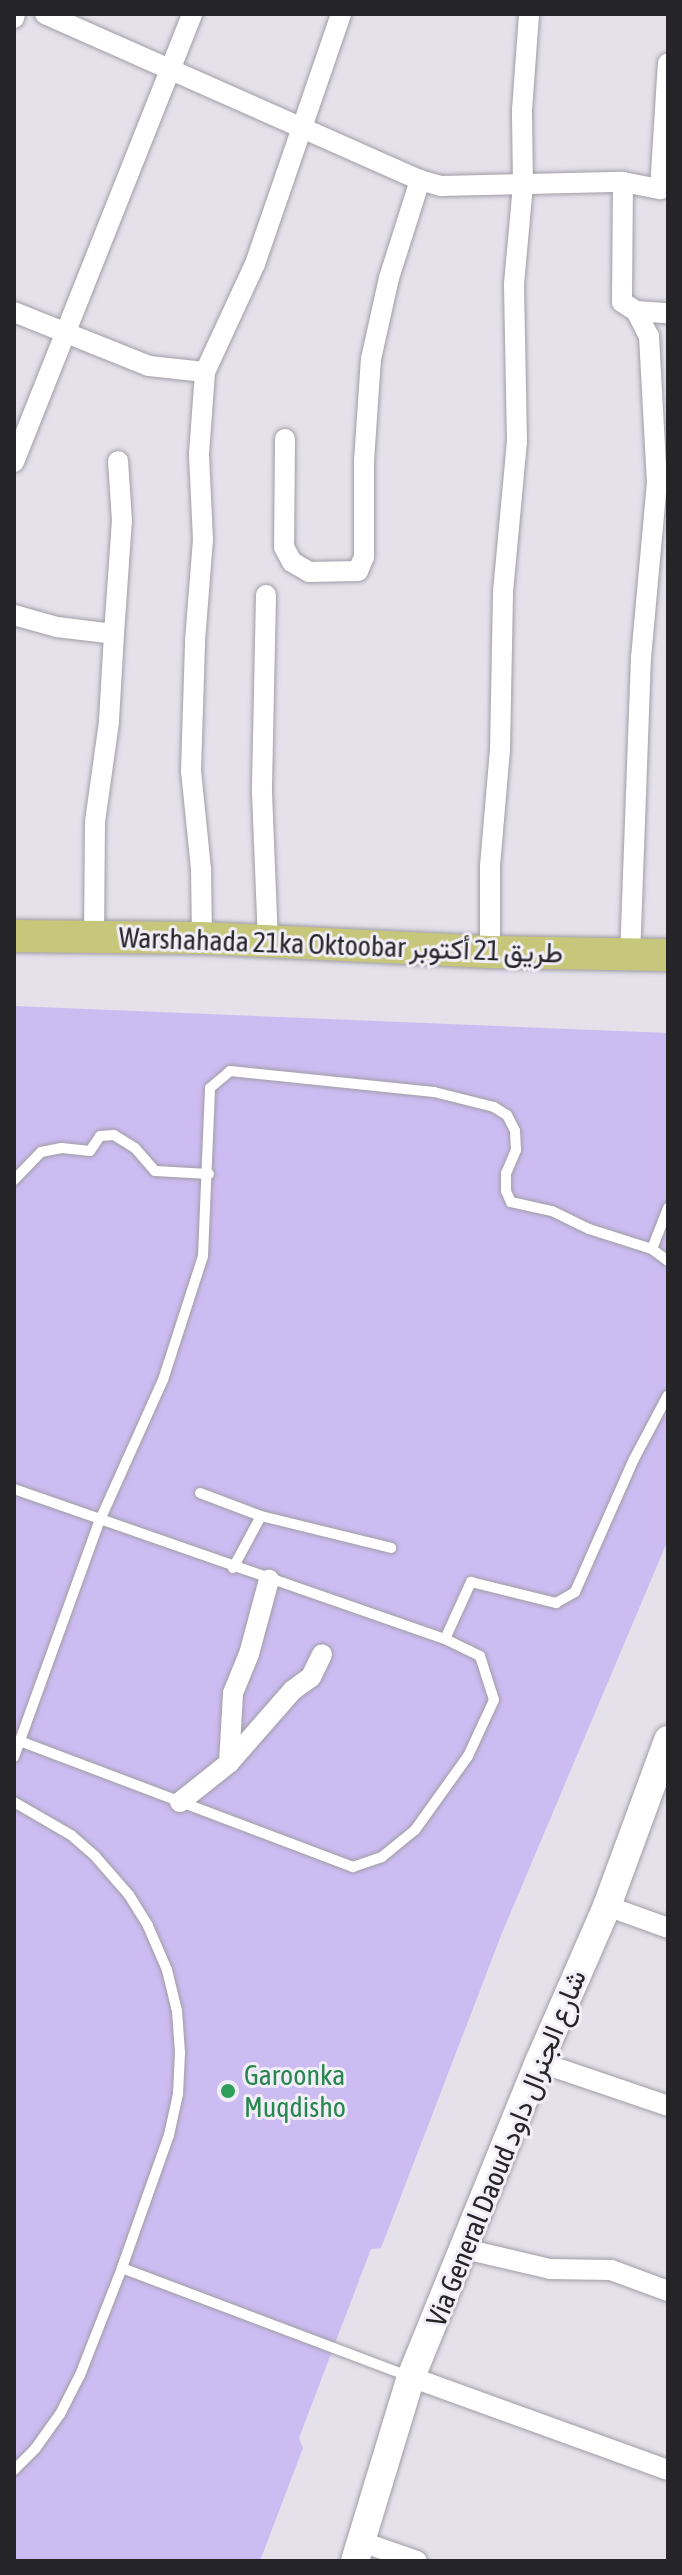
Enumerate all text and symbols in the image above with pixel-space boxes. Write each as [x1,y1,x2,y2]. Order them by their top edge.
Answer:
street label: Warshahada 21ka Oktoobar طريق 21 أكتوبر [118,920,564,970]
street label: Via General Daoud شارع الجنرال داود [419,1965,593,2331]
place label: Garoonka Muqdisho [244,2058,346,2124]
marker: Garoonka Muqdisho [219,2082,237,2100]

